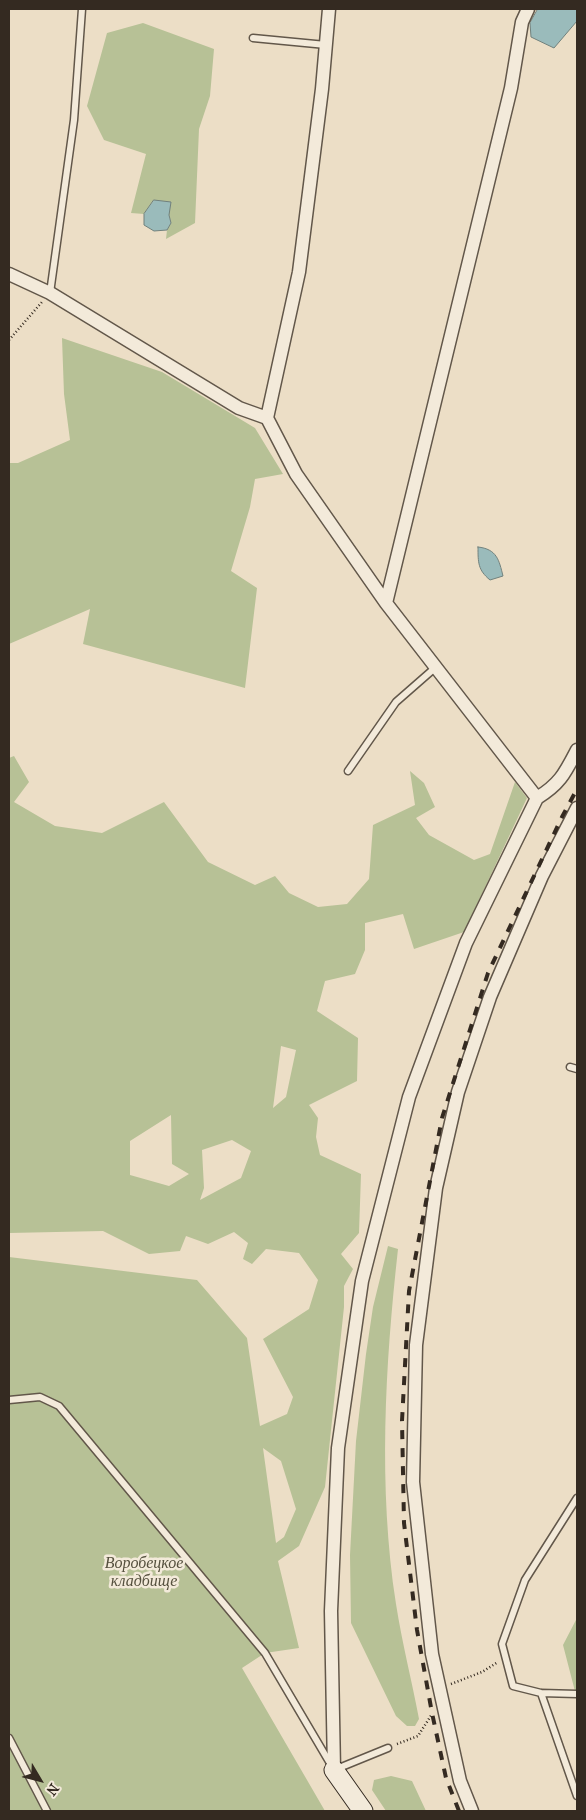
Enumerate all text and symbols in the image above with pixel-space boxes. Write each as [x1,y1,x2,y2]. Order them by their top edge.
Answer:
park label: Воробецкое кладбище [105,1554,183,1592]
north arrow [15,1755,65,1805]
text: N [42,1780,62,1799]

